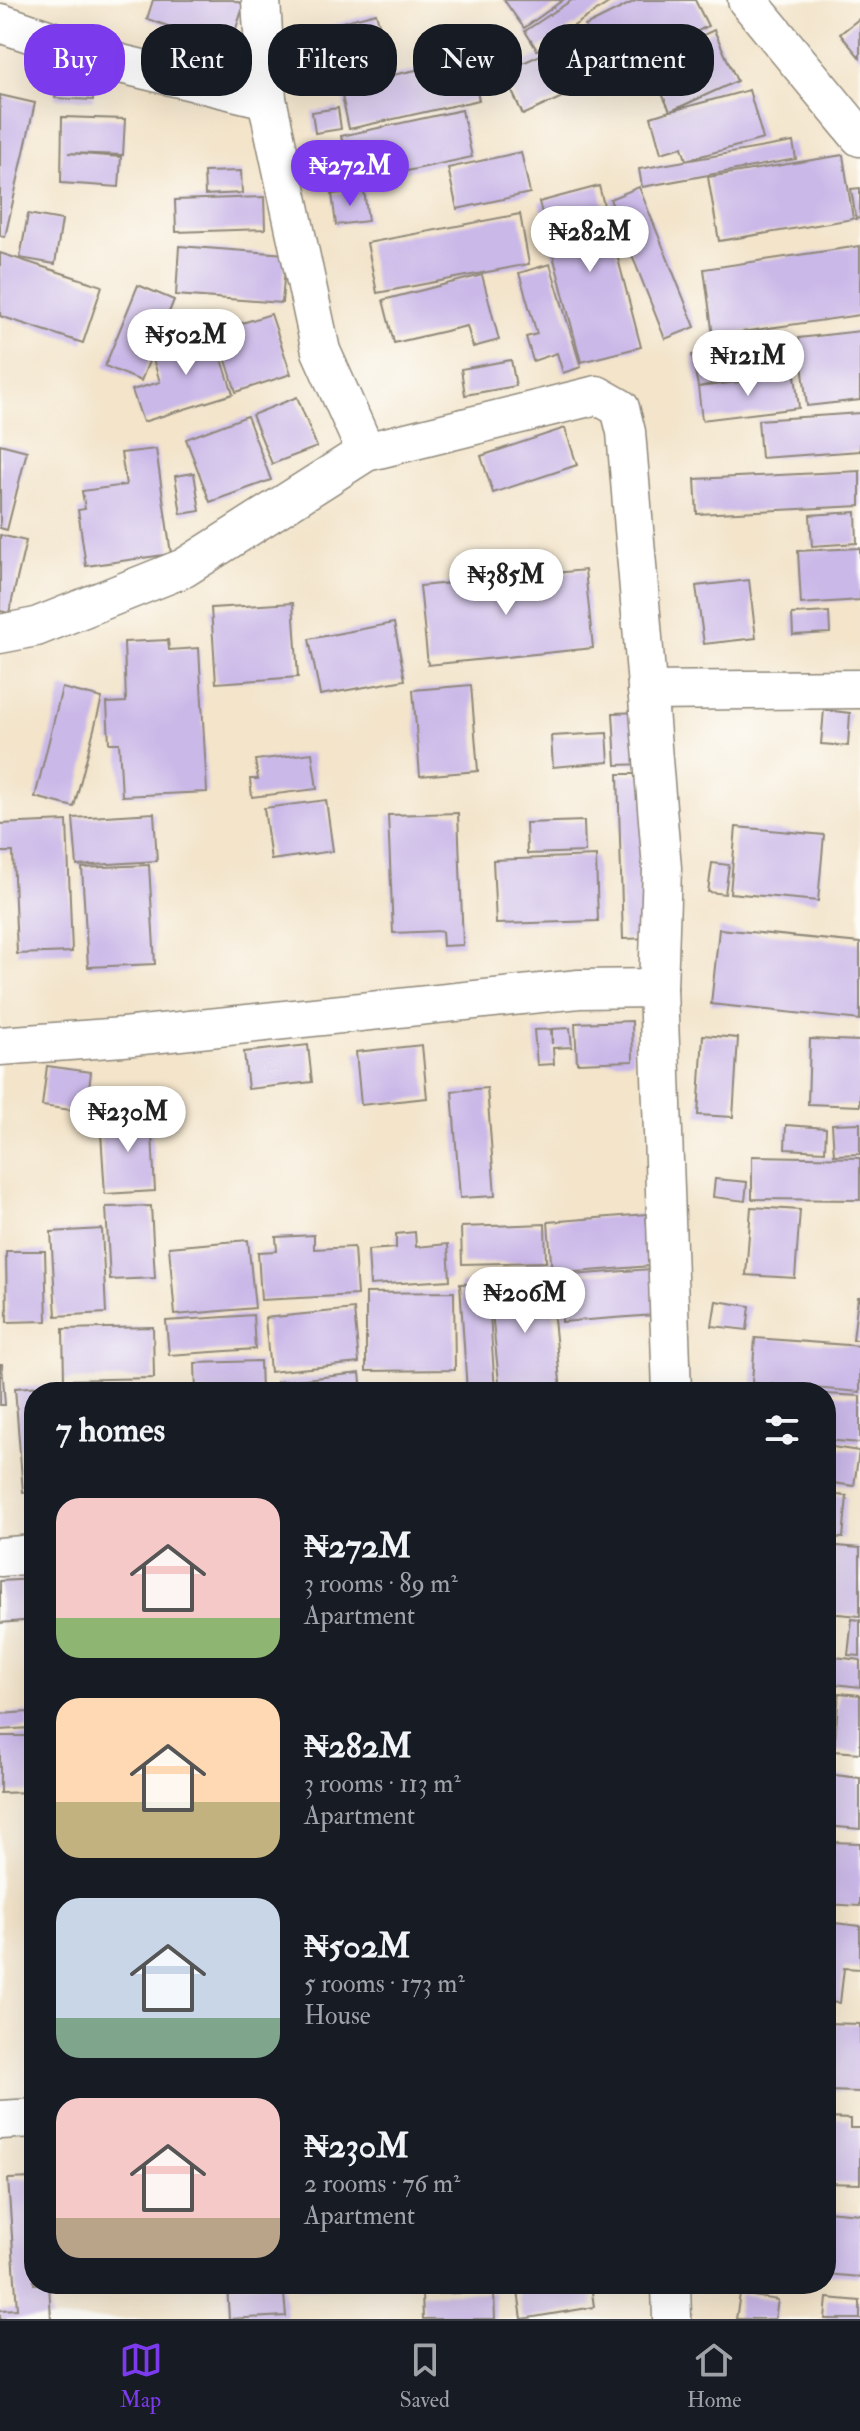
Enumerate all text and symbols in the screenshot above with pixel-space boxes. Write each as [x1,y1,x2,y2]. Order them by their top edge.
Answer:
chip: Buy [24,24,125,96]
chip: Rent [141,24,252,96]
chip: Filters [268,24,397,96]
chip: New [413,24,522,96]
chip: Apartment [538,24,714,96]
pin: ₦272M [294,140,406,208]
text: ₦272M [309,150,391,182]
pin: ₦282M [534,206,646,274]
text: ₦282M [549,216,631,248]
pin: ₦502M [130,309,242,377]
text: ₦502M [145,319,227,351]
pin: ₦121M [692,330,804,398]
text: ₦121M [710,340,786,372]
pin: ₦385M [450,549,562,617]
text: ₦385M [467,559,545,591]
pin: ₦230M [72,1086,184,1154]
text: ₦230M [88,1096,168,1128]
pin: ₦206M [469,1267,581,1335]
text: ₦206M [483,1277,567,1309]
icon: filters [760,1408,804,1452]
text: 7 homes [56,1409,165,1452]
text: ₦272M [304,1525,411,1568]
icon: home [120,1530,216,1626]
text: 3 rooms · 89 m² [304,1568,458,1600]
text: Apartment [304,1600,415,1632]
text: ₦282M [304,1725,412,1768]
icon: home [120,1730,216,1826]
text: 3 rooms · 113 m² [304,1768,461,1800]
text: Apartment [304,1800,415,1832]
text: ₦502M [304,1925,411,1968]
icon: home [120,1930,216,2026]
text: 5 rooms · 173 m² [304,1968,465,2000]
text: House [304,2000,371,2032]
text: ₦230M [304,2125,409,2168]
icon: home [120,2130,216,2226]
text: 2 rooms · 76 m² [304,2168,460,2200]
text: Apartment [304,2200,415,2232]
tab: Map [119,2338,163,2414]
tab: Saved [400,2338,450,2414]
tab: Home [687,2338,741,2414]

